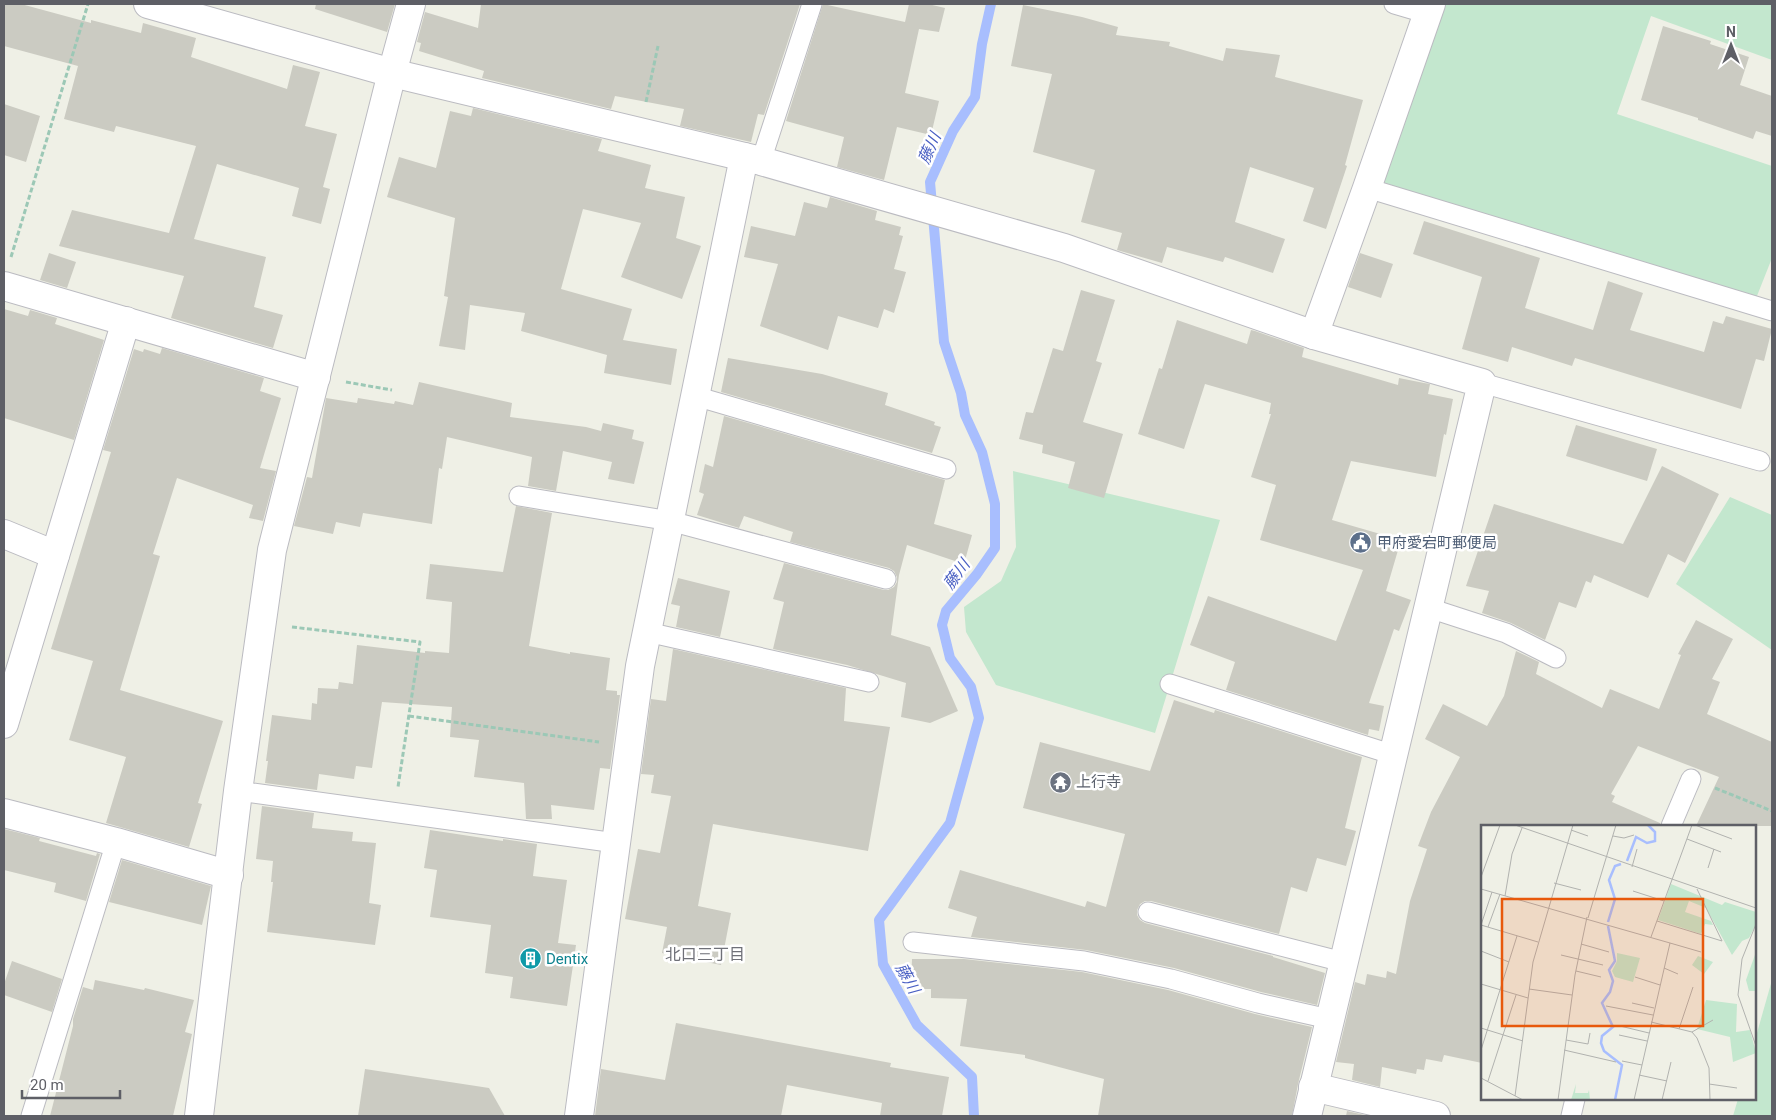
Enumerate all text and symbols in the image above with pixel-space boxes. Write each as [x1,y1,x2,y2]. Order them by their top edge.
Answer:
north arrow [1706,20,1756,70]
text: N [1726,24,1736,40]
water label: 藤川 [914,128,945,167]
public building icon: 甲府愛宕町郵便局 [1349,531,1373,555]
place label: 甲府愛宕町郵便局 [1377,534,1497,552]
water label: 藤川 [939,554,975,593]
temple icon: 上行寺 [1048,770,1072,794]
place label: 上行寺 [1076,773,1121,791]
inset map [1481,825,1756,1100]
district label: 北口三丁目 [665,945,745,964]
building icon: Dentix [518,947,542,971]
place label: Dentix [546,950,589,968]
water label: 藤川 [891,960,925,999]
scale bar [22,1068,120,1100]
text: 20 m [30,1076,64,1094]

